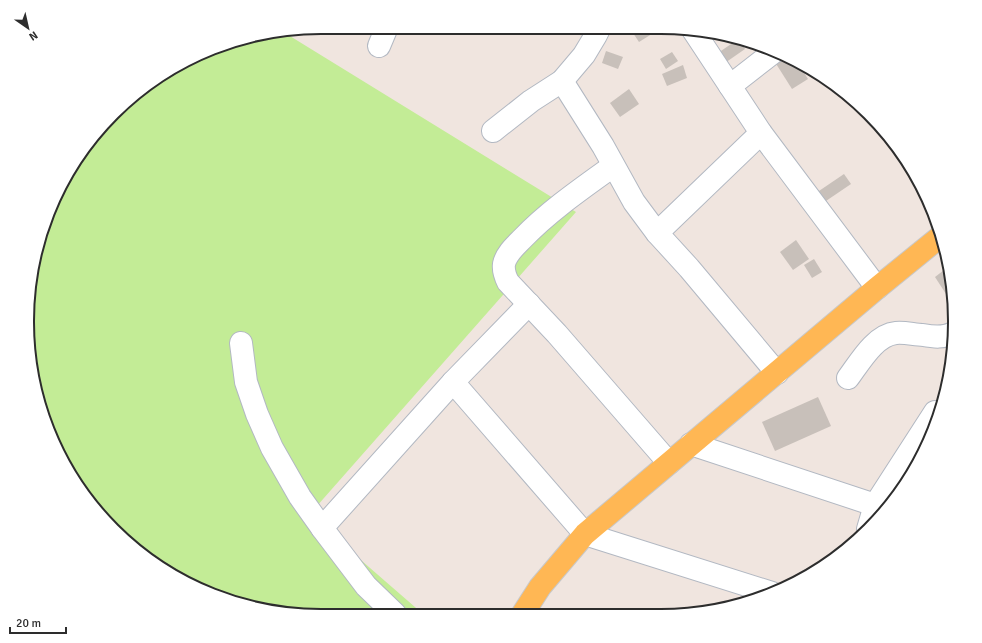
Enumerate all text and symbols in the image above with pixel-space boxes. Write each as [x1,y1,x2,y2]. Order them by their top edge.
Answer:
north arrow [8,8,48,48]
text: N [27,28,40,43]
scale bar [10,609,66,635]
text: 20 m [16,616,41,631]

